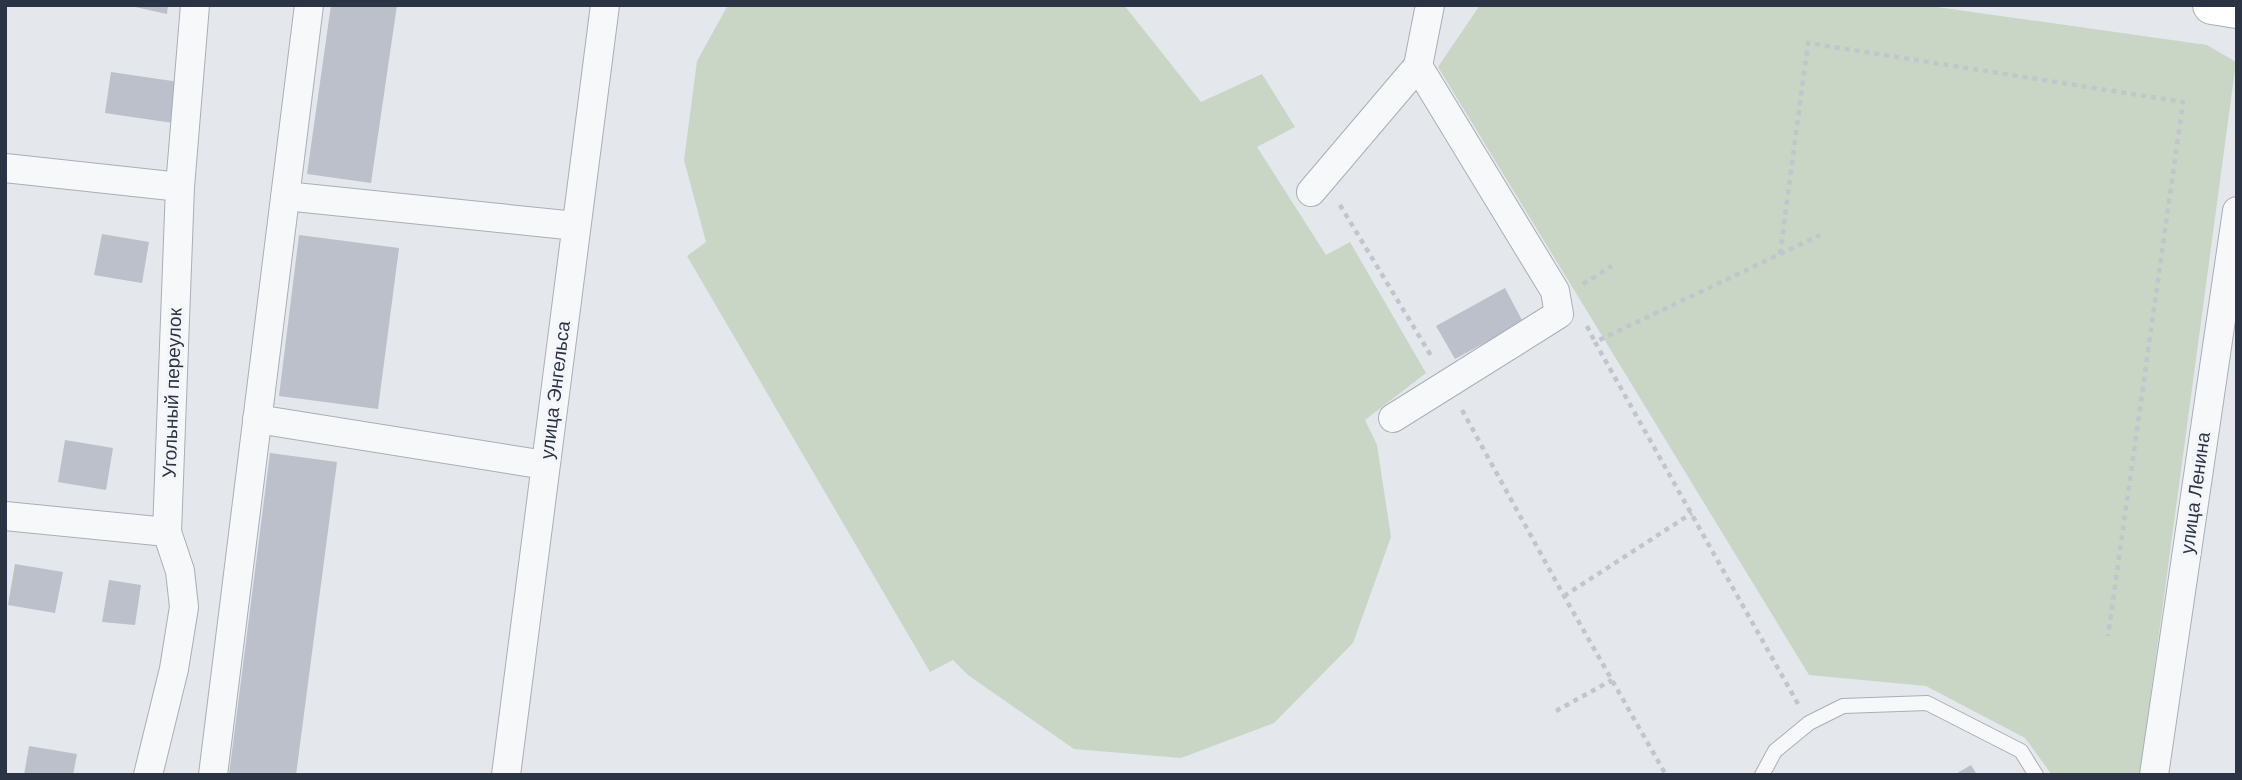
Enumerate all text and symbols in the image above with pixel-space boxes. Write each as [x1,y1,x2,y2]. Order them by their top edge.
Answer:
street label: Угольный переулок [159,307,185,478]
street label: улица Энгельса [536,319,574,460]
street label: улица Ленина [2176,430,2214,555]

